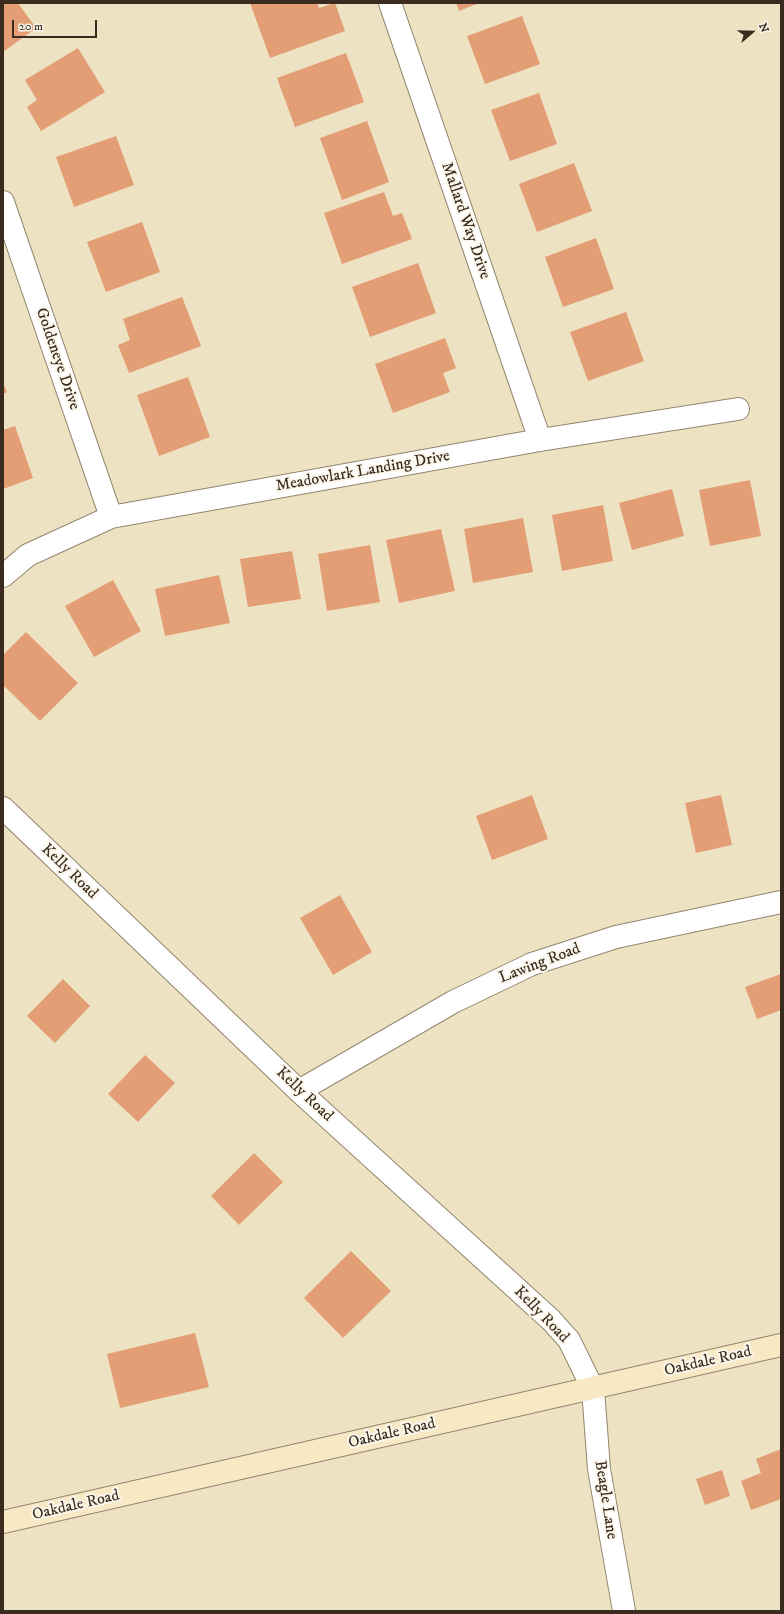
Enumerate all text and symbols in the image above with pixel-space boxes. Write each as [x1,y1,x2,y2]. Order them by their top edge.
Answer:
scale bar [14,12,99,38]
north arrow [732,12,772,52]
text: 20 m [19,19,43,34]
text: N [755,21,771,35]
street label: Mallard Way Drive [436,160,494,282]
street label: Goldeneye Drive [31,306,83,412]
street label: Meadowlark Landing Drive [275,447,451,497]
street label: Kelly Road [37,840,101,904]
street label: Lawing Road [497,940,583,988]
street label: Kelly Road [271,1064,337,1126]
street label: Kelly Road [509,1283,573,1347]
street label: Oakdale Road [663,1343,753,1381]
street label: Oakdale Road [347,1415,437,1453]
street label: Beagle Lane [589,1459,621,1541]
street label: Oakdale Road [31,1487,121,1525]

